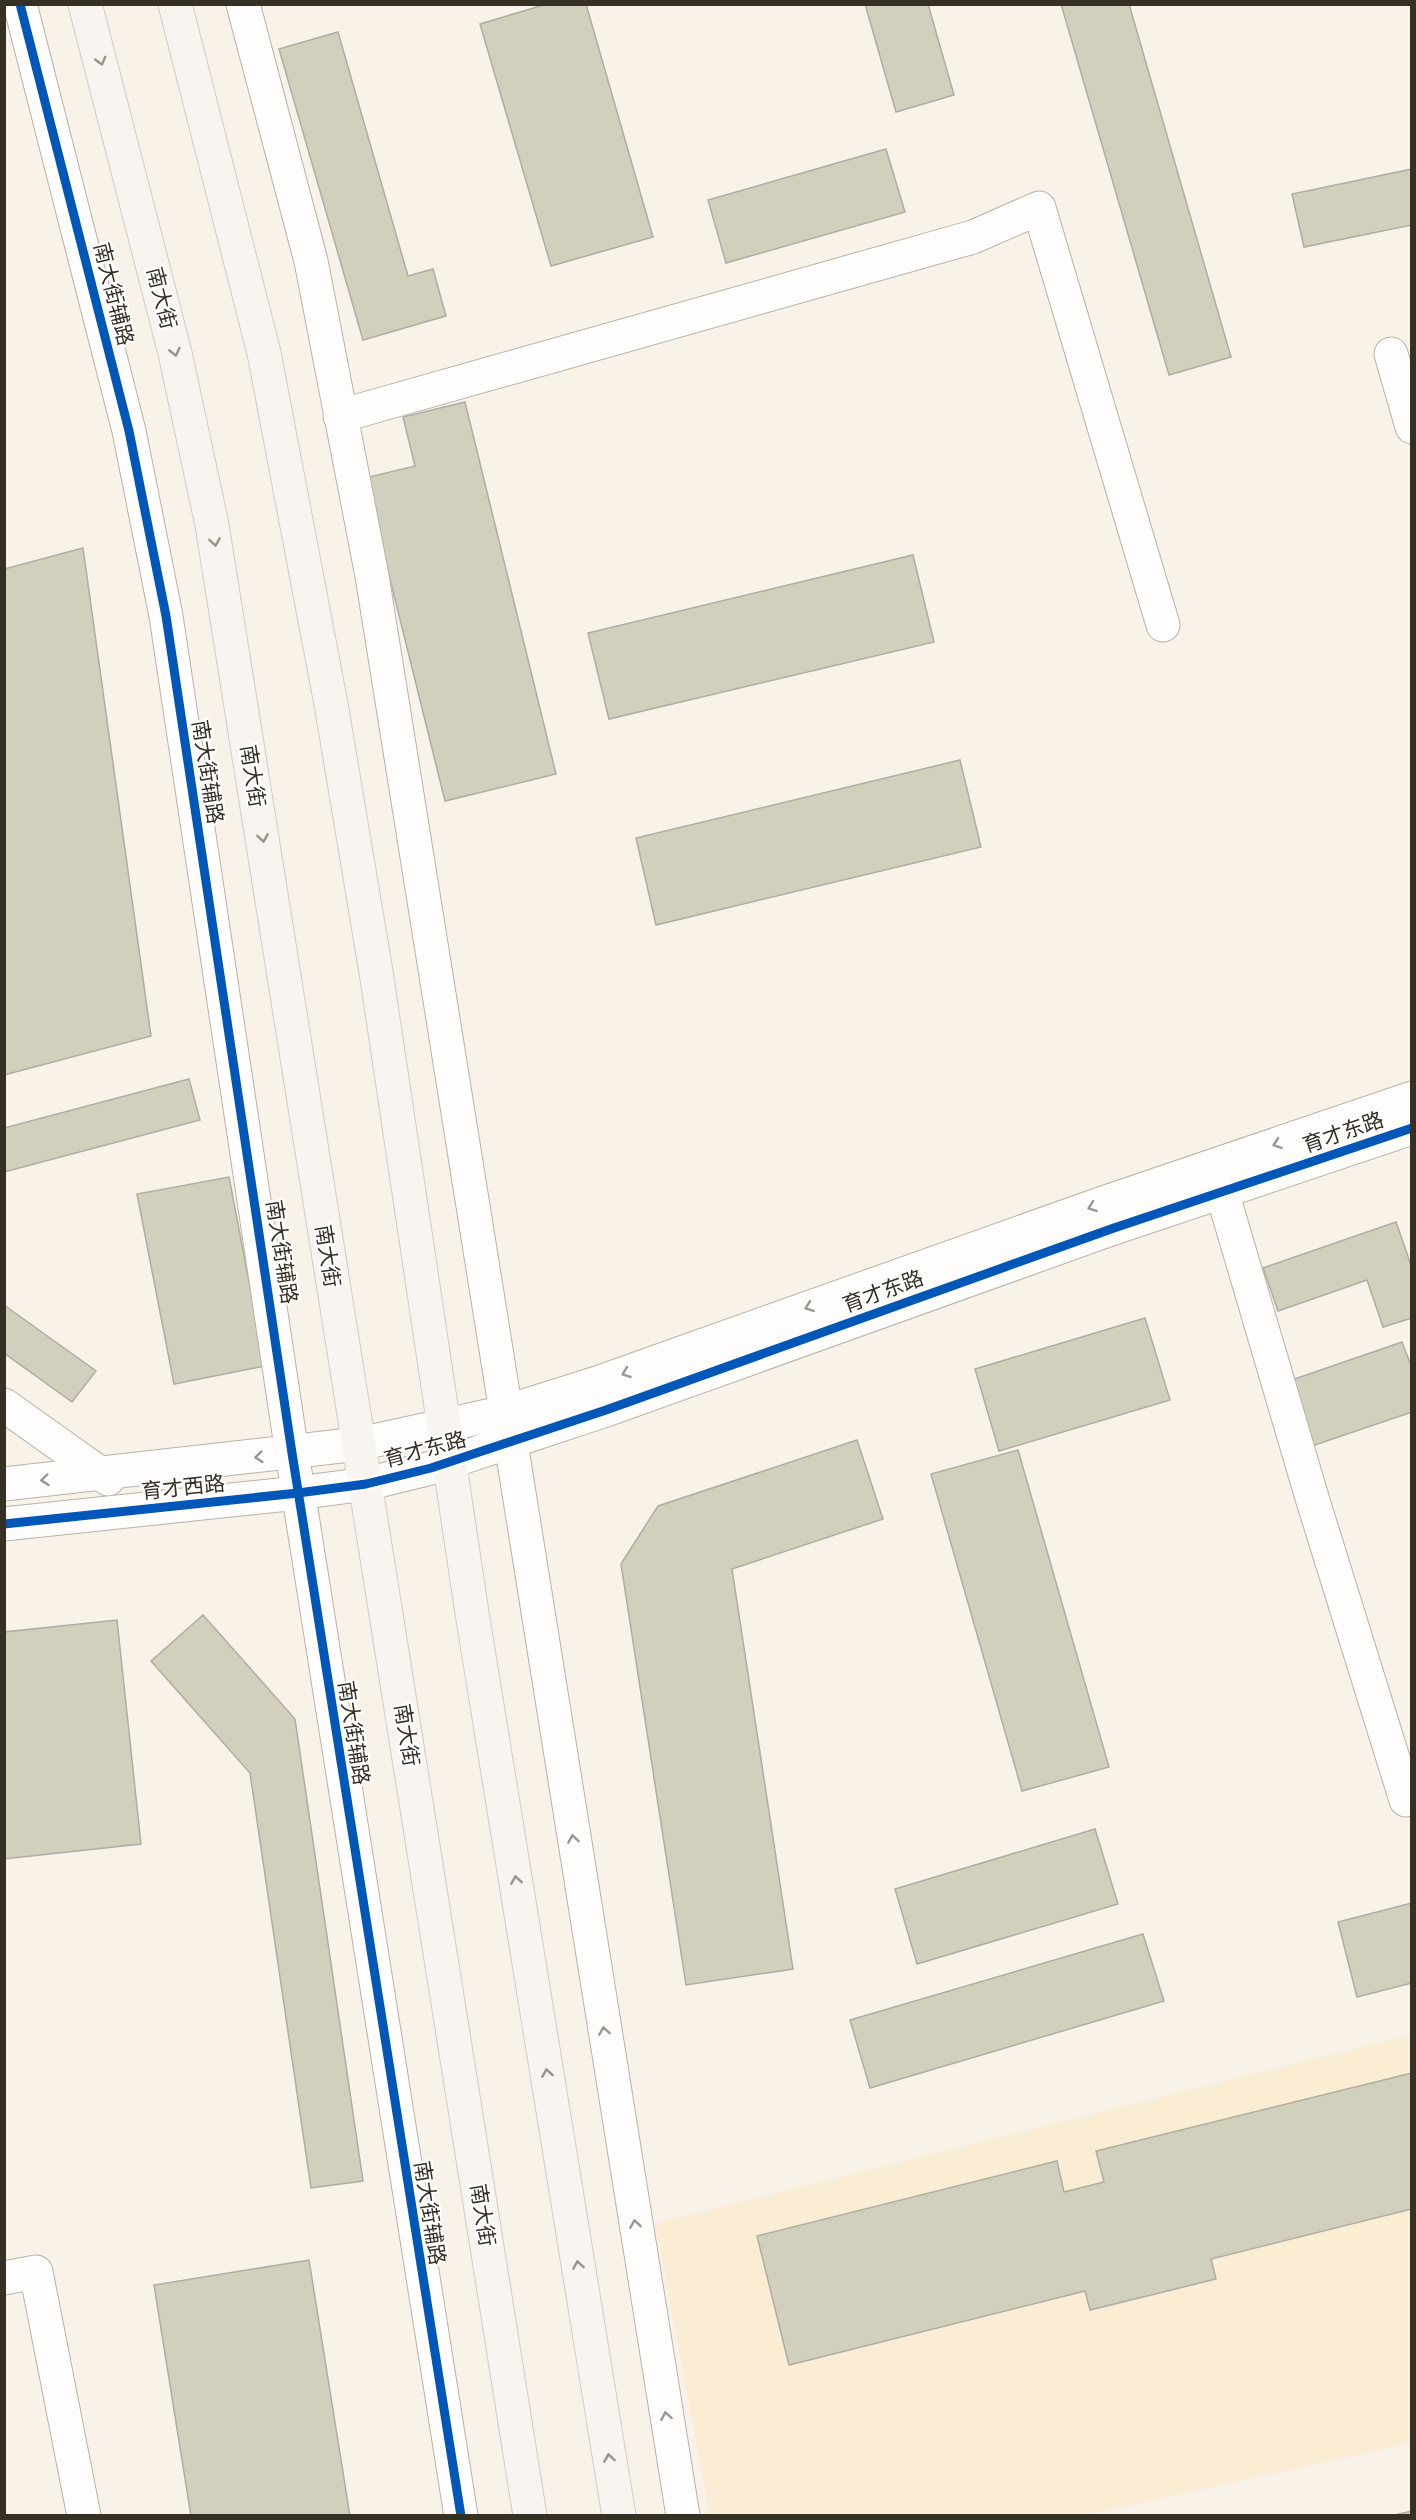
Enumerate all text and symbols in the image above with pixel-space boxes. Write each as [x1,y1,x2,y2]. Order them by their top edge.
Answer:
one-way arrow [94,56,107,66]
street label: 南大街辅路 [87,240,141,348]
street label: 南大街 [140,264,184,332]
one-way arrow [167,346,180,356]
one-way arrow [208,538,220,547]
street label: 南大街辅路 [185,718,231,826]
street label: 南大街 [234,743,272,809]
one-way arrow [257,834,269,843]
street label: 育才东路 [1299,1105,1387,1159]
one-way arrow [1272,1137,1283,1149]
street label: 南大街辅路 [259,1198,305,1306]
one-way arrow [1087,1199,1098,1212]
street label: 南大街 [309,1223,347,1289]
street label: 育才东路 [839,1263,927,1319]
one-way arrow [804,1300,815,1313]
one-way arrow [621,1365,631,1378]
street label: 育才东路 [381,1424,469,1474]
one-way arrow [255,1450,264,1463]
street label: 育才西路 [140,1468,226,1506]
one-way arrow [40,1473,49,1485]
street label: 南大街辅路 [331,1679,377,1787]
street label: 南大街 [388,1702,426,1768]
one-way arrow [567,1834,579,1844]
one-way arrow [510,1876,522,1885]
one-way arrow [598,2027,610,2036]
one-way arrow [541,2068,553,2077]
street label: 南大街辅路 [407,2159,453,2267]
street label: 南大街 [464,2182,502,2248]
one-way arrow [629,2219,641,2229]
one-way arrow [572,2261,585,2271]
one-way arrow [660,2412,673,2422]
one-way arrow [604,2453,616,2462]

